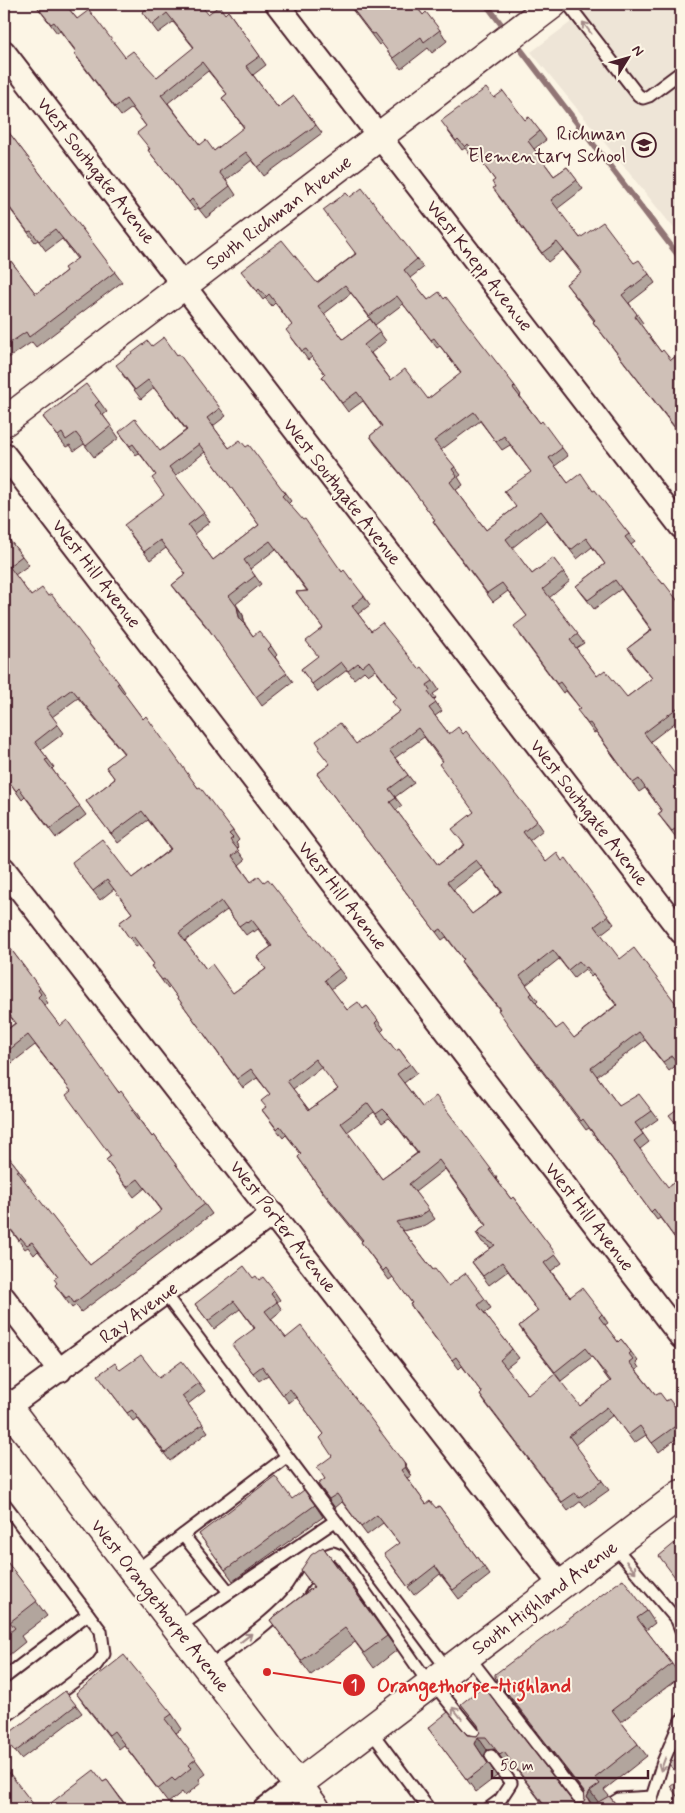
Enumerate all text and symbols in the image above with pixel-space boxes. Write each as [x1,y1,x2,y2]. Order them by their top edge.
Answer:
one-way arrow [582,21,592,35]
north arrow [602,32,652,82]
text: N [628,42,648,60]
street label: West Southgate Avenue [30,92,161,250]
place label: Richman Elementary School [468,122,626,169]
school or university icon: Richman Elementary School [631,132,657,158]
street label: South Richman Avenue [201,150,357,276]
street label: West Knepp Avenue [420,195,538,337]
street label: West Southgate Avenue [276,413,407,571]
street label: West Hill Avenue [46,514,146,634]
street label: West Southgate Avenue [523,734,654,892]
street label: West Hill Avenue [292,836,392,956]
street label: West Porter Avenue [224,1156,343,1298]
street label: West Hill Avenue [539,1157,639,1277]
street label: Ray Avenue [95,1276,183,1350]
street label: West Orangethorpe Avenue [83,1514,235,1699]
street label: South Highland Avenue [467,1535,625,1664]
one-way arrow [625,1560,636,1573]
one-way arrow [239,1632,252,1643]
callout: Orangethorpe-Highland [342,1667,581,1702]
text: Orangethorpe-Highland [377,1673,571,1702]
text: 1 [351,1676,357,1696]
one-way arrow [452,1706,463,1719]
scale bar [492,1748,649,1780]
text: 50 m [500,1756,534,1776]
one-way arrow [658,1756,667,1771]

